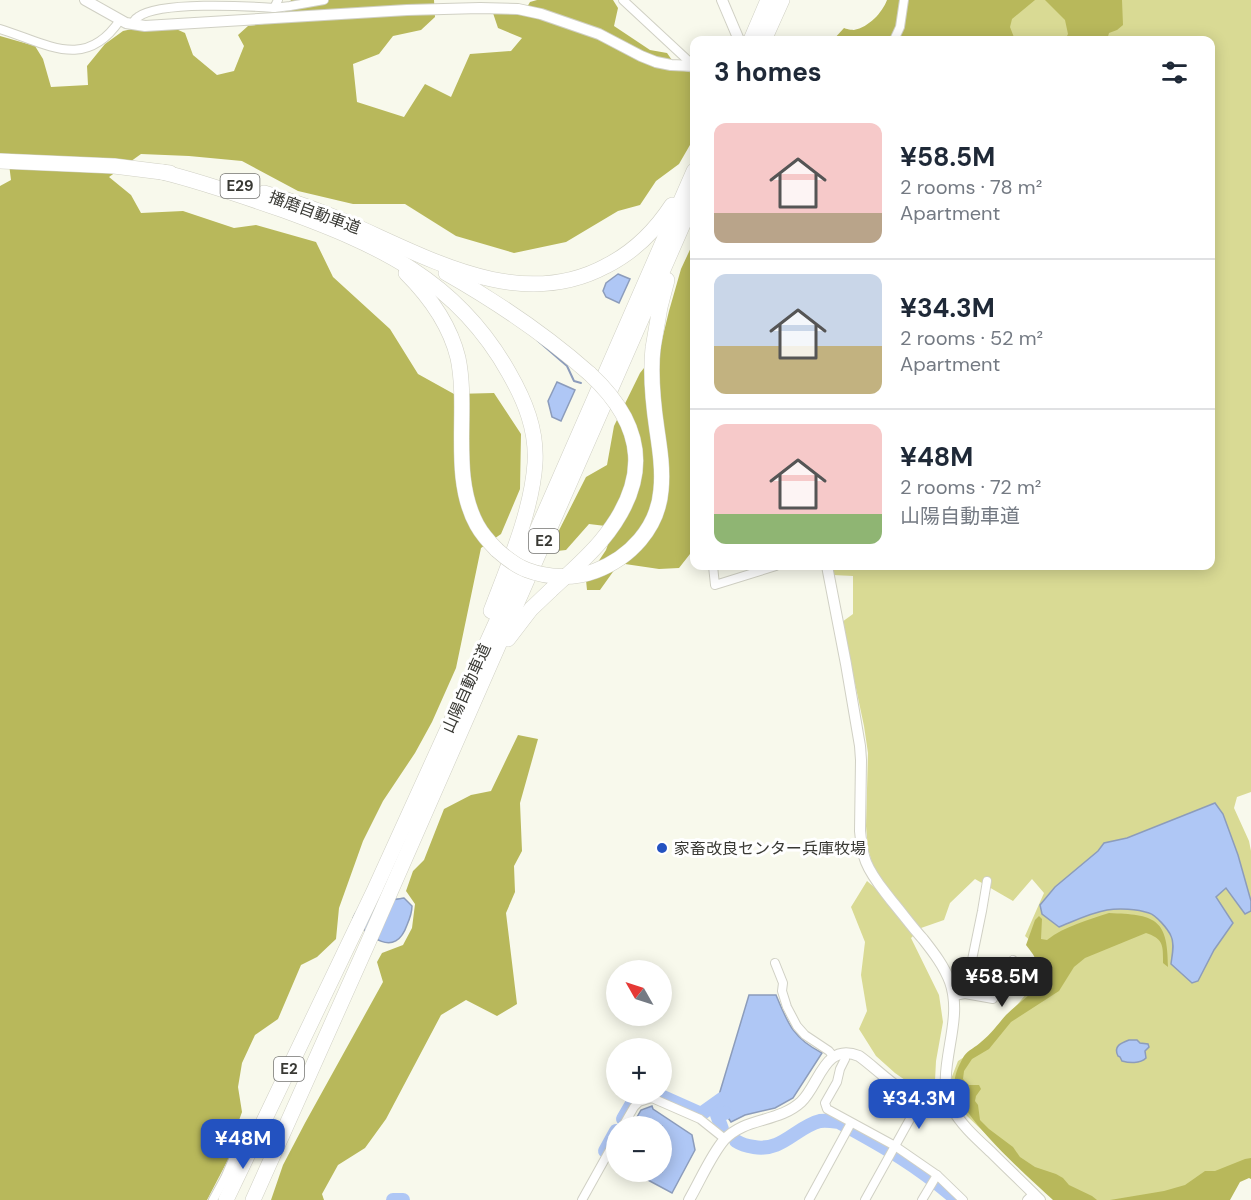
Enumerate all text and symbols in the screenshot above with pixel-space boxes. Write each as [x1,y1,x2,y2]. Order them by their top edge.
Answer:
text: 3 homes [714,55,822,89]
icon: filters [1158,56,1191,89]
text: ¥58.5M [900,140,995,174]
icon: home [762,147,834,219]
road number: E29 [220,174,260,198]
text: 2 rooms · 78 m² [900,174,1042,200]
street label: 播磨自動車道 [266,186,364,239]
text: Apartment [900,200,1000,226]
text: ¥34.3M [900,291,995,325]
icon: home [762,298,834,370]
text: 2 rooms · 52 m² [900,325,1043,351]
text: Apartment [900,351,1000,377]
text: ¥48M [900,440,973,474]
icon: home [762,448,834,520]
text: 2 rooms · 72 m² [900,474,1041,500]
text: 山陽自動車道 [900,503,1020,529]
road number: E2 [529,529,559,553]
street label: 山陽自動車道 [437,640,496,736]
place label: 家畜改良センター兵庫牧場 [674,838,866,859]
marker: 家畜改良センター兵庫牧場 [655,841,669,855]
pin: ¥58.5M [953,957,1051,1008]
north arrow [606,960,672,1026]
map controls [606,960,672,1182]
text: ¥58.5M [965,963,1039,989]
button: + [606,1038,672,1104]
road number: E2 [274,1057,304,1081]
pin: ¥34.3M [870,1079,968,1130]
text: ¥34.3M [883,1085,955,1111]
button: − [606,1116,672,1182]
pin: ¥48M [207,1119,279,1170]
text: ¥48M [215,1125,271,1151]

